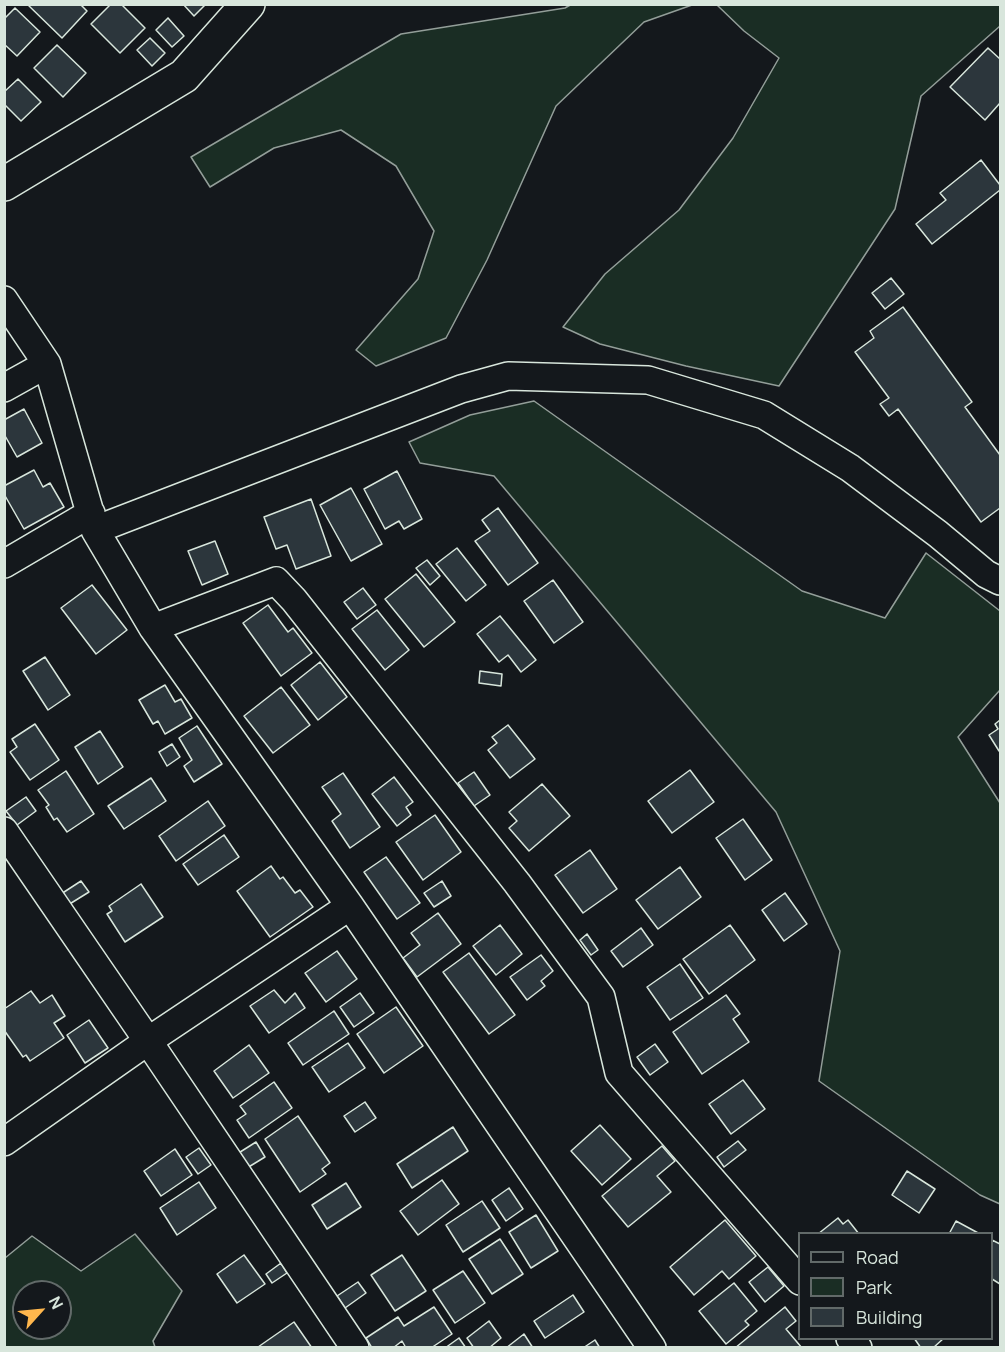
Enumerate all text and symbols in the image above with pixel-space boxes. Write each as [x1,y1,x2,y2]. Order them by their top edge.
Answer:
legend [798,1232,993,1340]
text: Road [856,1245,899,1269]
text: Park [856,1275,892,1299]
north arrow [12,1280,72,1340]
text: N [44,1293,69,1313]
text: Building [856,1305,922,1329]

